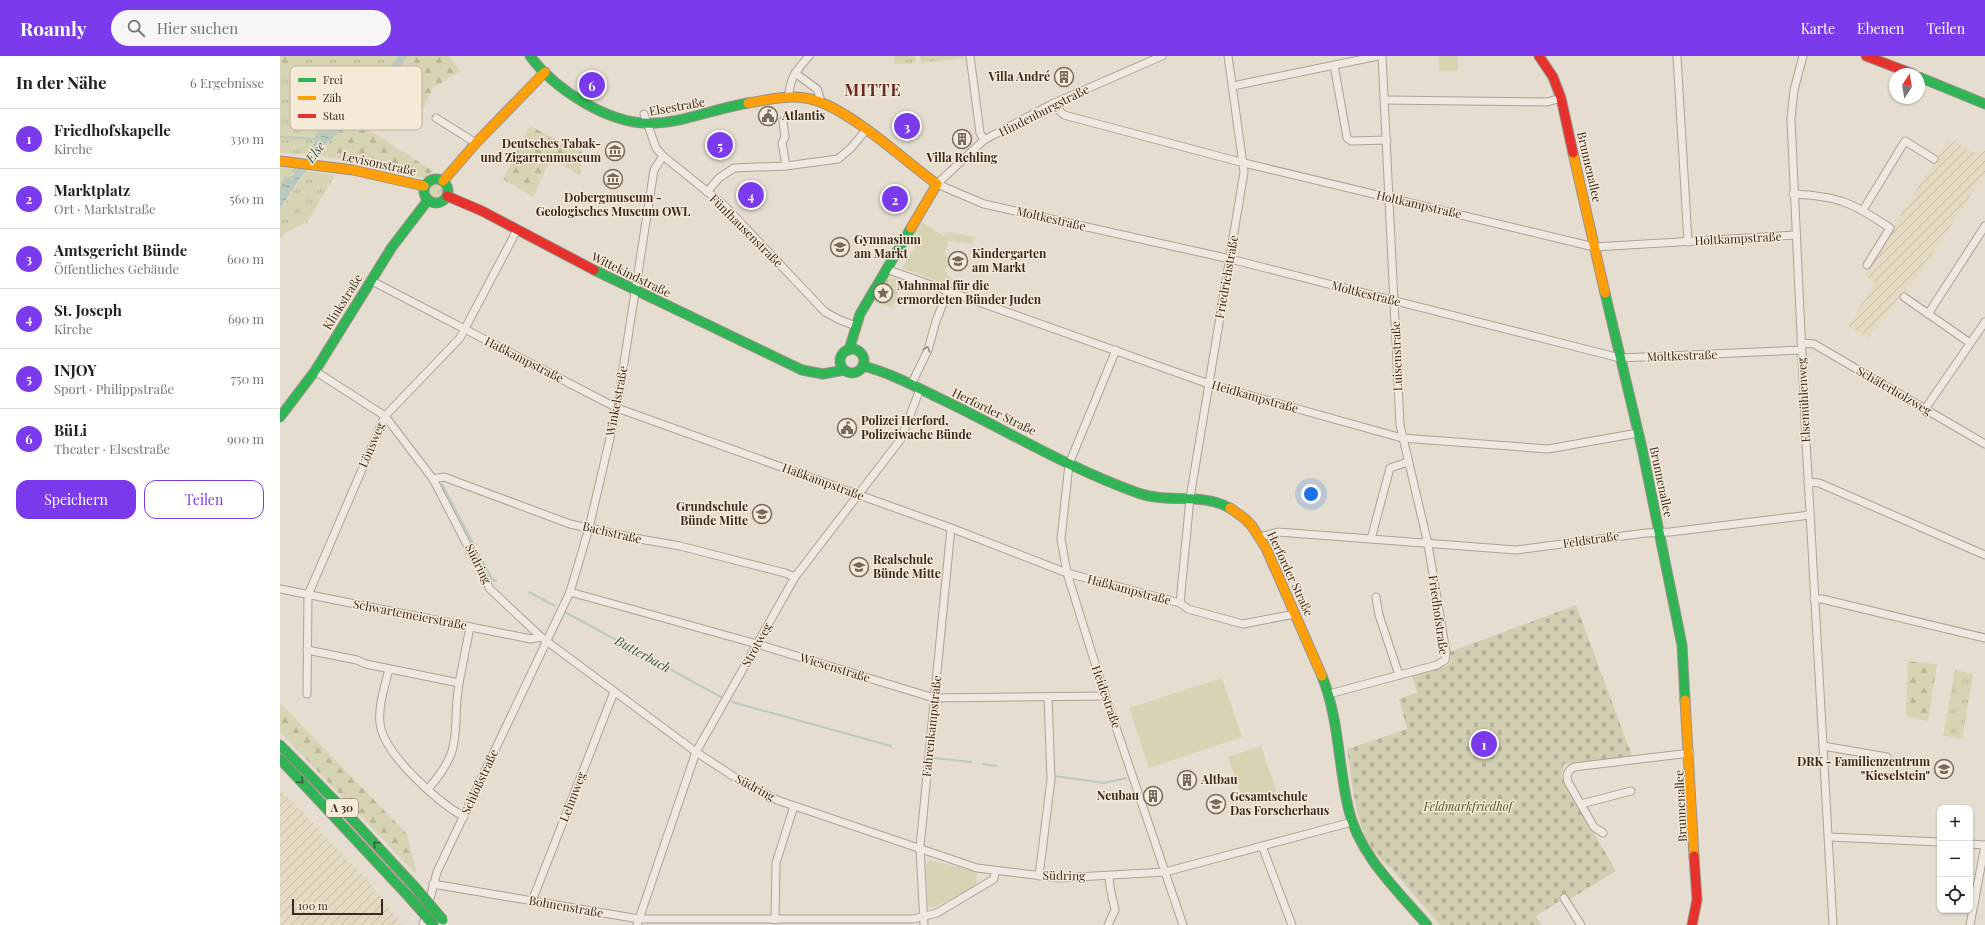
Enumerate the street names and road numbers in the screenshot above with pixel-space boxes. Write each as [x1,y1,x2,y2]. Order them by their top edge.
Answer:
street label: Hindenburgstraße [996,80,1091,140]
street label: Elsestraße [648,93,706,119]
street label: Brunnenallee [1574,130,1606,204]
street label: Levisonstraße [341,147,418,179]
street label: Holtkampstraße [1375,186,1463,222]
street label: Fünfhausenstraße [707,190,787,270]
street label: Moltkestraße [1015,202,1087,234]
street label: Holtkampstraße [1694,228,1782,248]
street label: Friedrichstraße [1211,234,1241,320]
street label: Wittekindstraße [588,248,674,300]
street label: Klinkstraße [319,271,366,332]
street label: Moltkestraße [1330,277,1402,309]
street label: Luisenstraße [1387,321,1405,391]
street label: Haßkampstraße [482,332,566,386]
street label: Moltkestraße [1646,346,1718,364]
street label: Elsemühlenweg [1793,357,1813,443]
street label: Schäferholzweg [1854,362,1936,419]
street label: Winkelstraße [601,364,631,438]
street label: Heidkampstraße [1210,376,1301,416]
street label: Herforder Straße [950,384,1039,438]
street label: Lönsweg [354,419,388,470]
street label: Brunnenallee [1647,445,1677,519]
street label: Haßkampstraße [780,459,867,503]
street label: Bachstraße [581,517,643,547]
street label: Feldstraße [1562,527,1620,551]
street label: Herforder Straße [1264,529,1318,619]
street label: Südring [462,541,496,587]
street label: Haßkampstraße [1086,570,1173,608]
street label: Friedhofstraße [1425,574,1453,656]
street label: Schwartemeierstraße [352,595,469,633]
street label: Strotweg [737,619,775,669]
street label: Wiesenstraße [797,648,872,685]
street label: Heidestraße [1089,663,1125,730]
street label: Fahrenkampstraße [918,674,944,778]
street label: Schloßstraße [457,746,501,817]
street label: Lehmweg [555,769,589,824]
street label: Südring [733,770,779,805]
street label: Brunnenallee [1670,770,1690,843]
road number: A 30 [326,799,358,817]
street label: Südring [1043,867,1086,883]
street label: Bohnenstraße [528,892,605,920]

